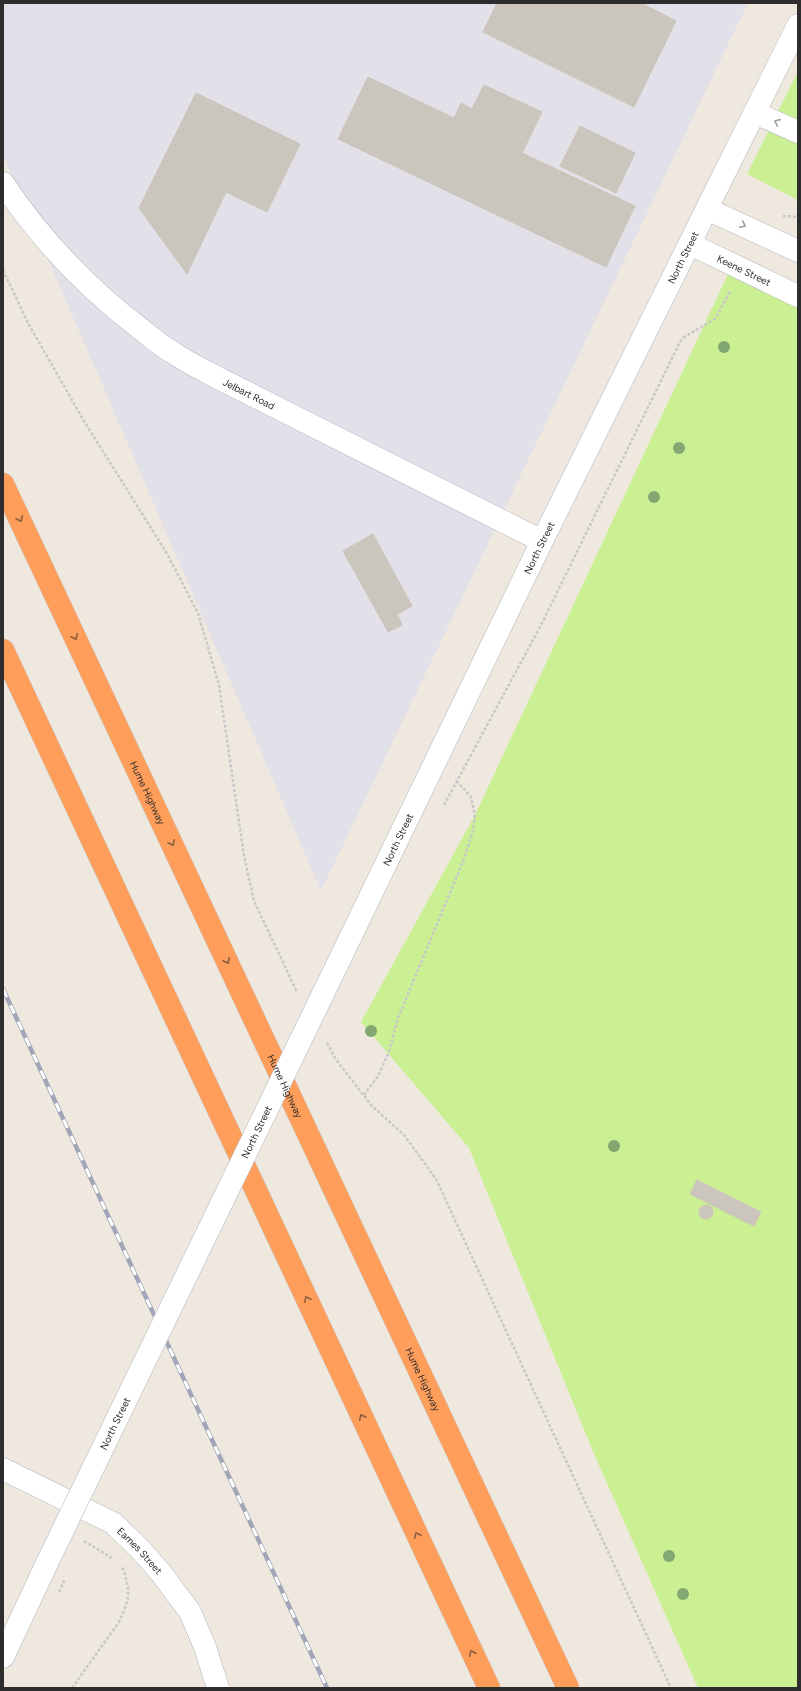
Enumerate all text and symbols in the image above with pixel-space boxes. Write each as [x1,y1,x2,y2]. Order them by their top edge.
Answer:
one-way arrow [773,119,781,127]
one-way arrow [738,220,746,228]
street label: North Street [664,229,701,286]
street label: Keene Street [715,251,773,289]
street label: Jelbart Road [221,375,277,412]
one-way arrow [15,515,23,523]
street label: North Street [521,519,557,576]
one-way arrow [70,633,78,640]
street label: Hume Highway [127,759,169,827]
street label: North Street [380,811,416,868]
one-way arrow [167,840,175,847]
one-way arrow [222,957,230,964]
street label: Hume Highway [265,1052,306,1121]
street label: North Street [238,1103,274,1160]
one-way arrow [304,1296,312,1304]
street label: Hume Highway [403,1345,444,1414]
street label: North Street [97,1395,133,1452]
one-way arrow [359,1414,367,1422]
street label: Eames Street [115,1524,165,1577]
one-way arrow [414,1532,422,1539]
one-way arrow [469,1649,477,1657]

